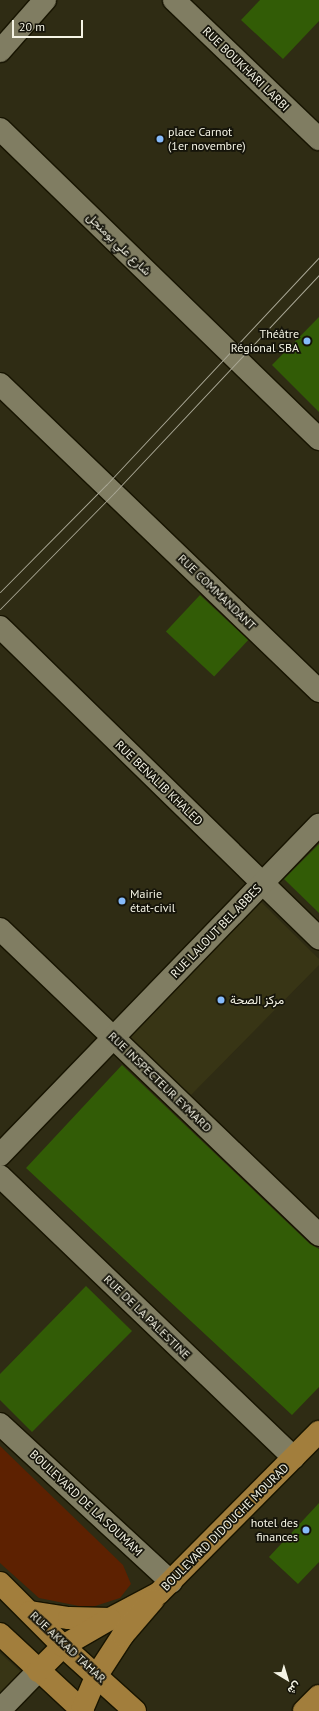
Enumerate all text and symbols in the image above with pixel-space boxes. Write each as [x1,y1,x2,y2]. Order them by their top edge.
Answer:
scale bar [14,12,85,38]
text: 20 m [19,19,45,34]
street label: RUE BOUKHARI LARBI [200,24,292,114]
place label: place Carnot (1er novembre) [168,125,246,153]
marker: place Carnot (1er novembre) [155,134,165,144]
street label: شارع علي بومنجل [84,210,154,278]
place label: Théâtre Régional SBA [231,327,299,355]
marker: Théâtre Régional SBA [302,336,312,346]
street label: RUE COMMANDANT [175,551,259,633]
street label: RUE BENALIB KHALED [112,738,206,828]
street label: RUE LALOUT BEL ABBES [167,881,265,981]
place label: Mairie état-civil [130,887,175,915]
marker: Mairie état-civil [117,896,127,906]
place label: مركز الصحة [230,993,284,1007]
marker: مركز الصحة [215,994,227,1006]
street label: RUE INSPECTEUR EYMARD [105,1029,215,1135]
street label: RUE DE LA PALESTINE [101,1272,193,1362]
street label: BOULEVARD DE LA SOUMAM [26,1447,146,1559]
street label: BOULEVARD DIDOUCHE MOURAD [158,1460,292,1594]
place label: hotel des finances [251,1516,298,1544]
marker: hotel des finances [301,1525,311,1535]
street label: RUE AKKAD TAHAR [27,1608,109,1686]
north arrow [267,1659,307,1699]
text: ش [285,1679,304,1698]

